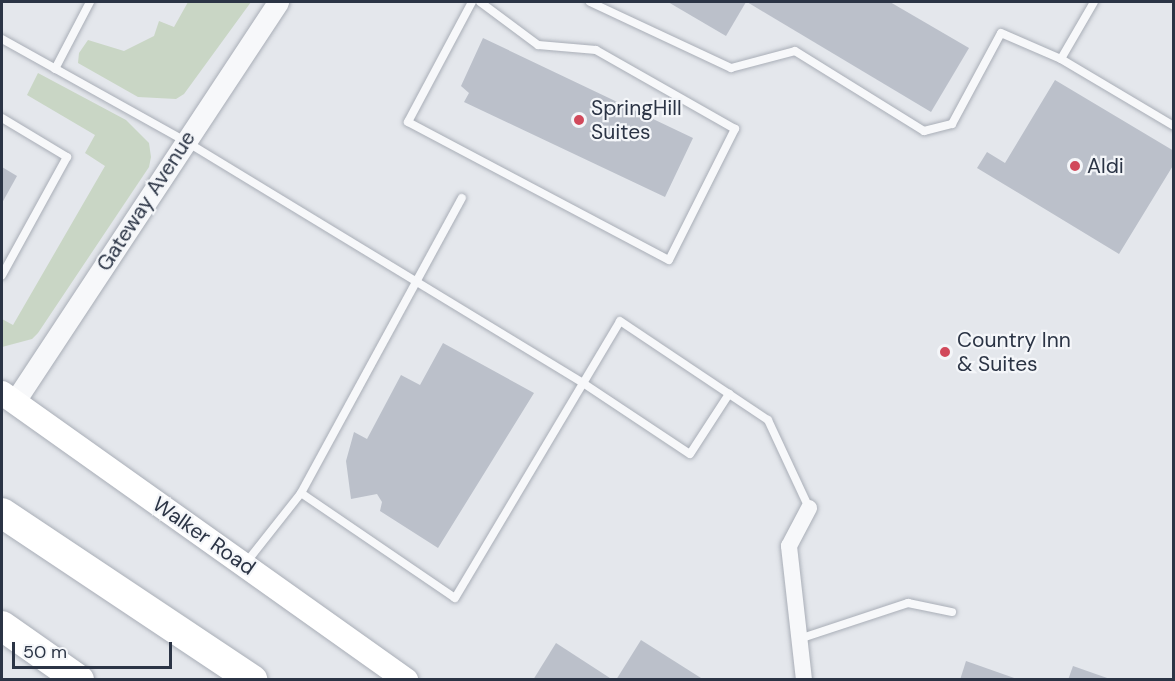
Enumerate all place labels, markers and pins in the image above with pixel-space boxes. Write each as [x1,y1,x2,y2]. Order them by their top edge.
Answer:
place label: SpringHill Suites [591,95,682,145]
marker: SpringHill Suites [572,113,586,127]
place label: Aldi [1087,153,1124,179]
marker: Aldi [1068,159,1082,173]
place label: Country Inn & Suites [957,327,1071,377]
marker: Country Inn & Suites [938,345,952,359]

